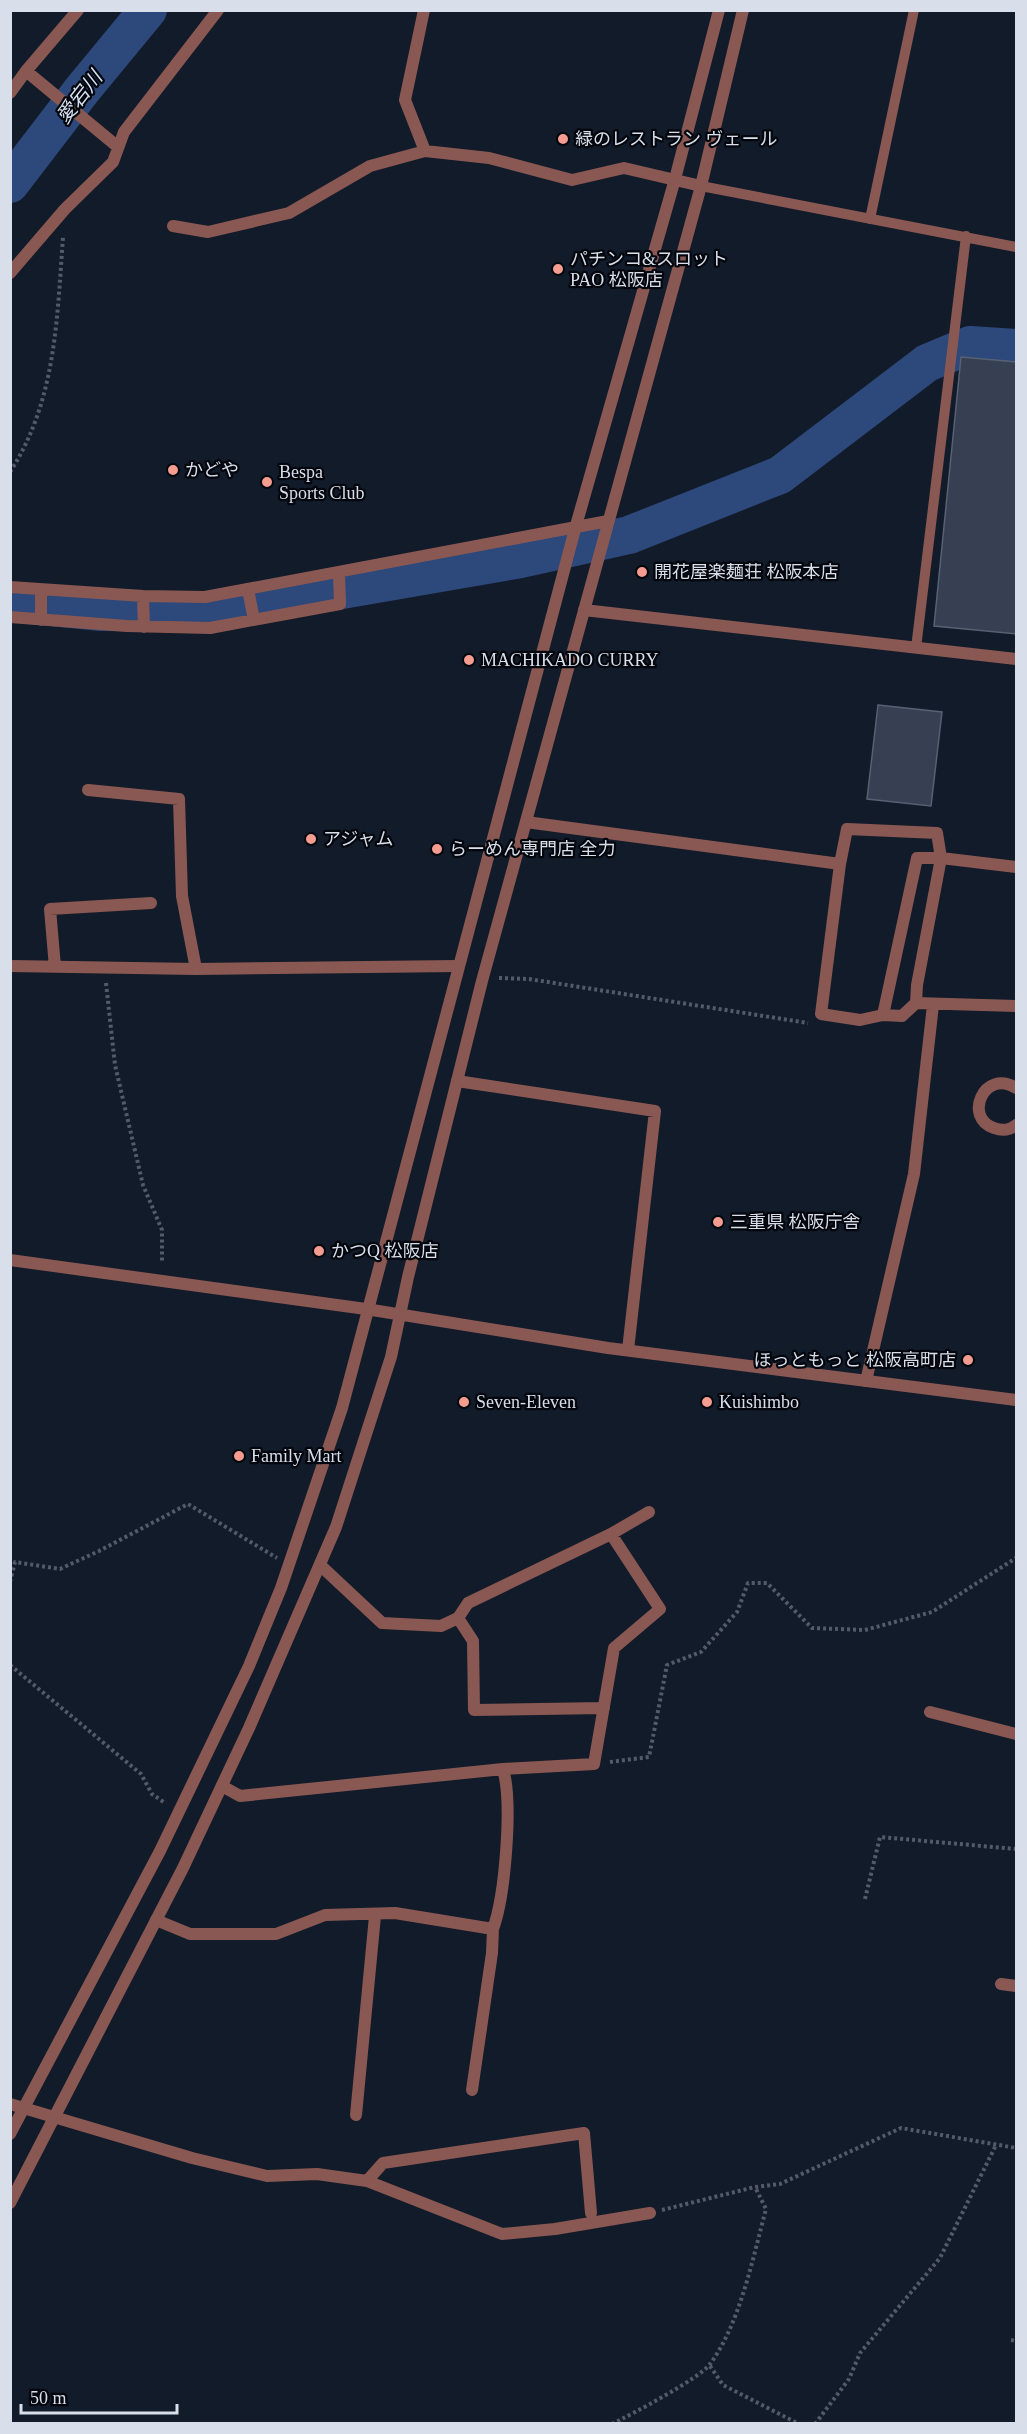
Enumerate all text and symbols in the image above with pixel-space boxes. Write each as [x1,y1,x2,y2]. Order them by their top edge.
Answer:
water label: 愛宕川 [52,65,107,127]
place label: 緑のレストラン ヴェール [575,129,778,149]
marker: 緑のレストラン ヴェール [556,132,570,146]
place label: パチンコ&スロット PAO 松阪店 [570,249,728,290]
marker: パチンコ&スロット PAO 松阪店 [551,262,565,276]
place label: かどや [185,460,239,480]
place label: Bespa Sports Club [279,462,365,503]
marker: かどや [166,463,180,477]
marker: Bespa Sports Club [260,475,274,489]
place label: 開花屋楽麺荘 松阪本店 [654,562,839,582]
marker: 開花屋楽麺荘 松阪本店 [635,565,649,579]
place label: MACHIKADO CURRY [481,650,659,670]
marker: MACHIKADO CURRY [462,653,476,667]
place label: アジャム [323,829,393,849]
marker: アジャム [304,832,318,846]
place label: らーめん専門店 全力 [449,839,616,859]
marker: らーめん専門店 全力 [430,842,444,856]
place label: 三重県 松阪庁舎 [730,1212,861,1232]
marker: 三重県 松阪庁舎 [711,1215,725,1229]
place label: かつQ 松阪店 [331,1241,439,1261]
marker: かつQ 松阪店 [312,1244,326,1258]
place label: ほっともっと 松阪高町店 [754,1350,956,1370]
marker: ほっともっと 松阪高町店 [961,1353,975,1367]
place label: Seven-Eleven [476,1392,576,1412]
place label: Kuishimbo [719,1392,799,1412]
marker: Seven-Eleven [457,1395,471,1409]
marker: Kuishimbo [700,1395,714,1409]
place label: Family Mart [251,1446,342,1466]
marker: Family Mart [232,1449,246,1463]
scale bar [21,2377,177,2415]
text: 50 m [30,2388,67,2408]

